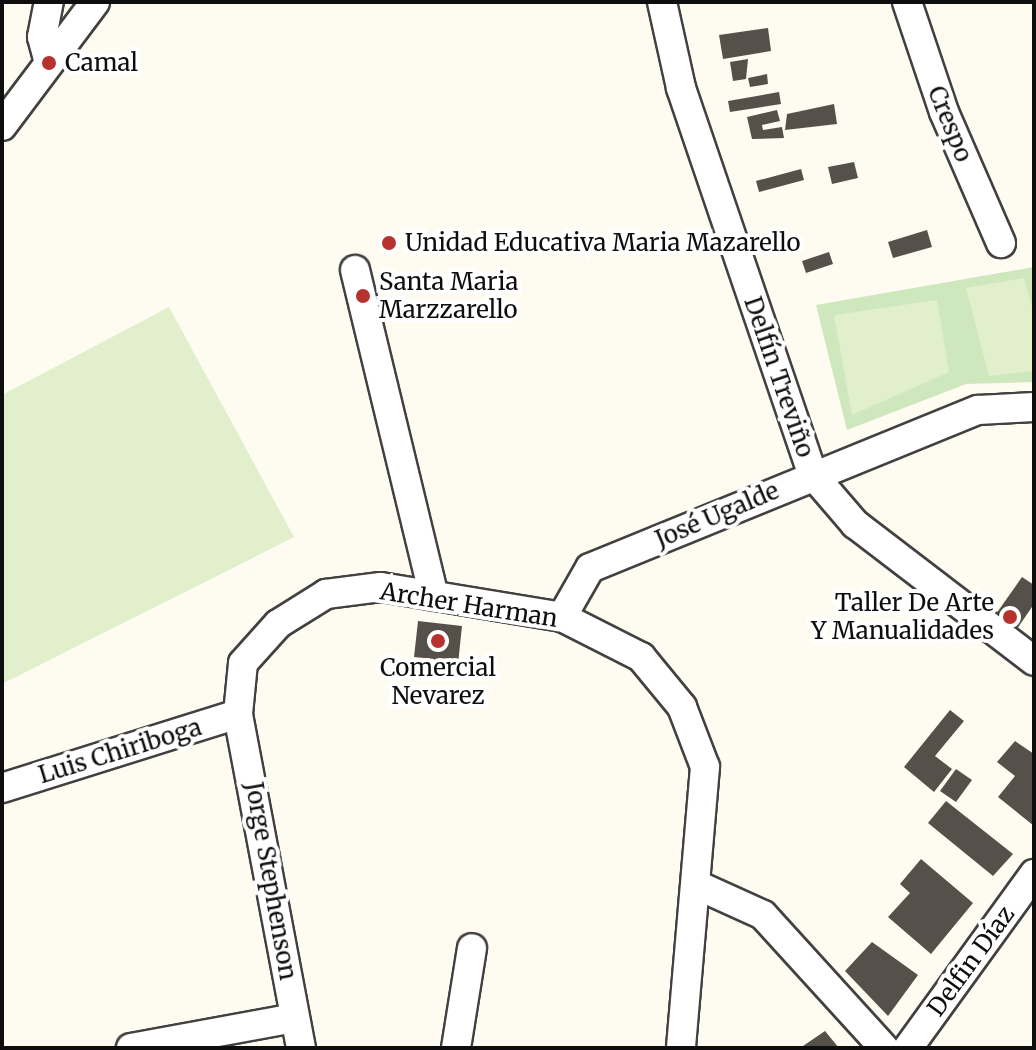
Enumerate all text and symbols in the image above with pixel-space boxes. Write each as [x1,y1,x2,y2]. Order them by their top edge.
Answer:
place label: Camal [65,49,138,77]
marker: Camal [40,54,58,72]
street label: Crespo [922,82,978,166]
place label: Unidad Educativa Maria Mazarello [405,229,801,257]
marker: Unidad Educativa Maria Mazarello [380,234,398,252]
place label: Santa Maria Marzzarello [379,268,518,324]
marker: Santa Maria Marzzarello [354,287,372,305]
street label: Delfín Treviño [738,293,820,461]
street label: José Ugalde [651,476,783,554]
street label: Archer Harman [378,577,560,633]
place label: Taller De Arte Y Manualidades [811,589,994,645]
marker: Taller De Arte Y Manualidades [1001,608,1019,626]
marker: Comercial Nevarez [429,632,447,650]
place label: Comercial Nevarez [380,654,496,710]
street label: Luis Chiriboga [35,713,205,789]
street label: Jorge Stephenson [239,780,303,982]
street label: Delfin Díaz [921,900,1021,1022]

